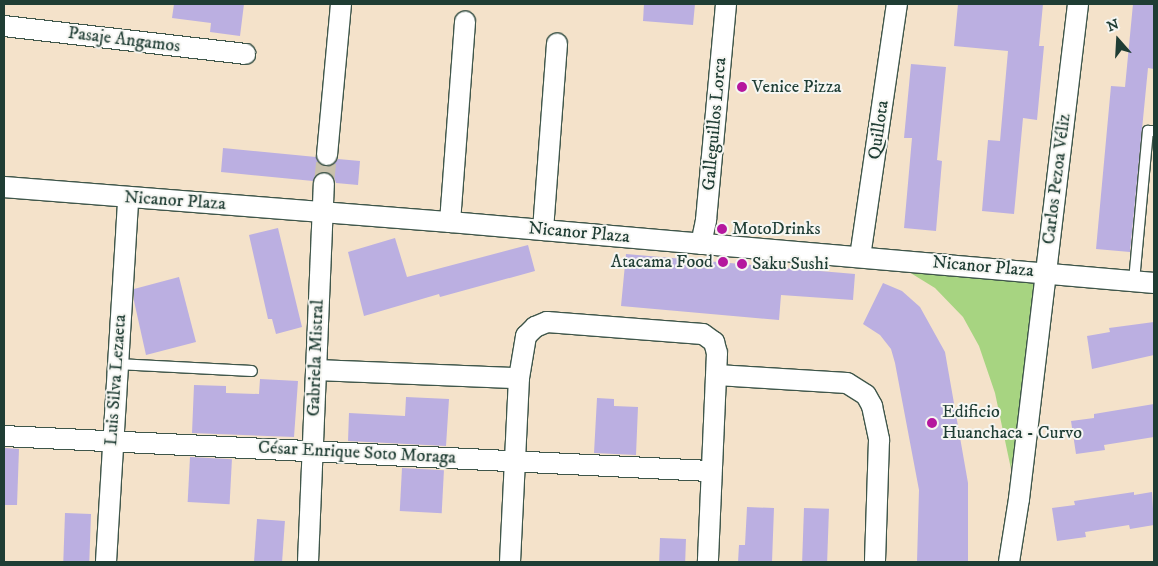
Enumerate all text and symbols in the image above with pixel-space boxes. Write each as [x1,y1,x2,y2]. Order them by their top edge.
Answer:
north arrow [1093,15,1143,65]
text: N [1105,15,1121,36]
street label: Pasaje Angamos [67,22,181,58]
street label: Galleguillos Lorca [698,57,732,191]
place label: Venice Pizza [752,76,841,98]
marker: Venice Pizza [736,81,748,93]
street label: Quillota [864,99,894,161]
street label: Carlos Pezoa Véliz [1038,112,1076,246]
street label: Nicanor Plaza [123,187,227,215]
street label: Nicanor Plaza [527,218,631,248]
place label: MotoDrinks [732,218,820,240]
marker: MotoDrinks [716,223,728,235]
place label: Atacama Food [611,251,713,273]
street label: Nicanor Plaza [931,252,1035,282]
place label: Saku Sushi [752,253,829,275]
marker: Atacama Food [717,256,729,268]
marker: Saku Sushi [736,258,748,270]
street label: Gabriela Mistral [303,299,329,417]
street label: Luis Silva Lezaeta [101,314,131,446]
place label: Edificio Huanchaca - Curvo [942,402,1082,444]
marker: Edificio Huanchaca - Curvo [926,417,938,429]
street label: César Enrique Soto Moraga [257,437,457,469]

